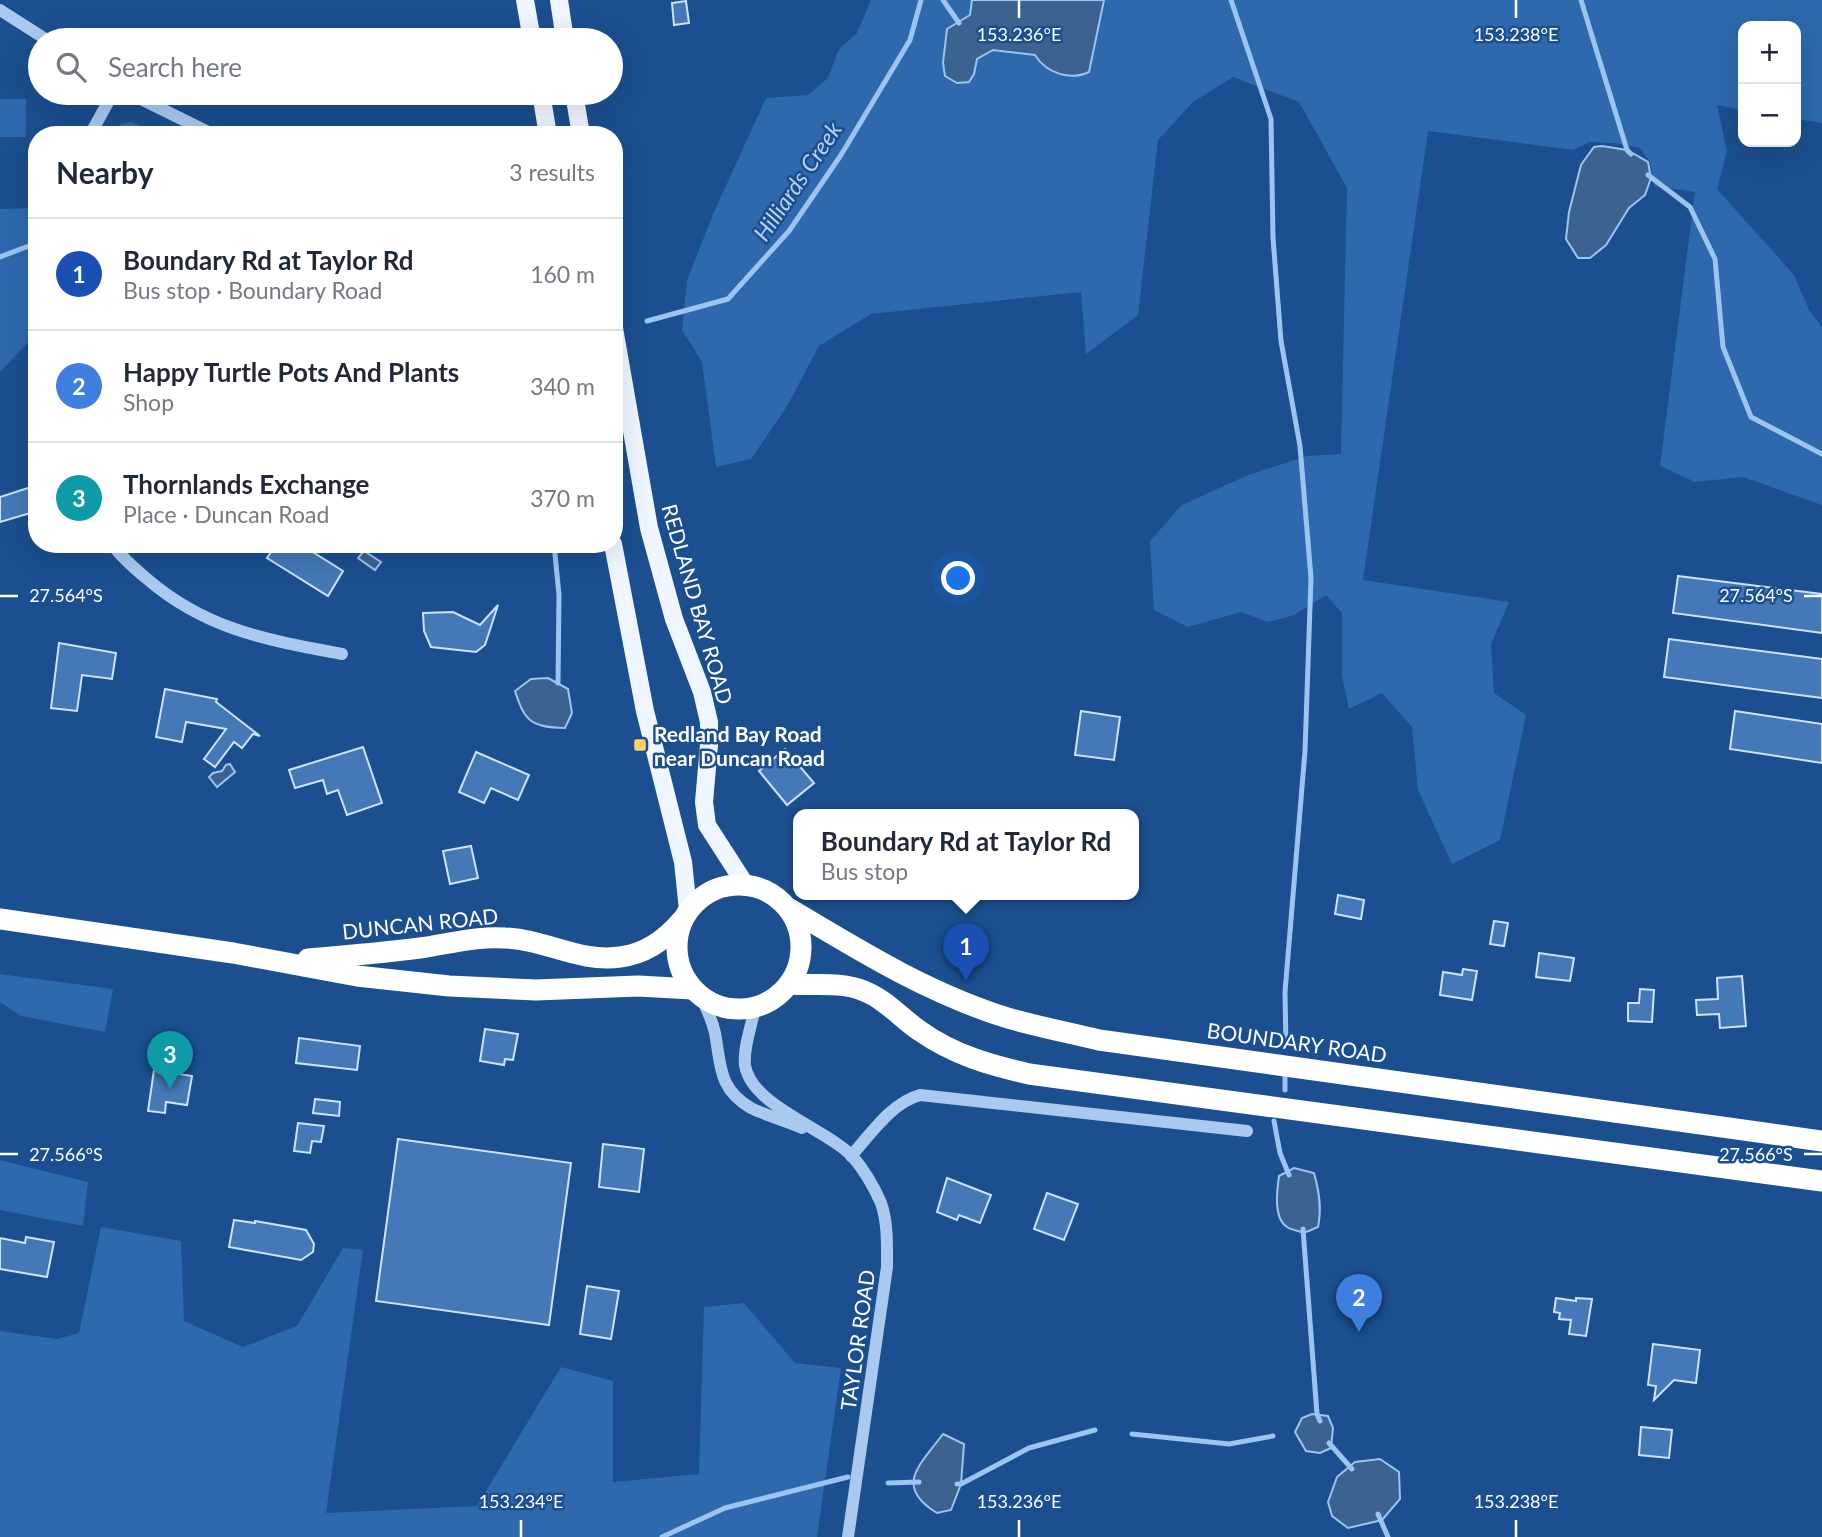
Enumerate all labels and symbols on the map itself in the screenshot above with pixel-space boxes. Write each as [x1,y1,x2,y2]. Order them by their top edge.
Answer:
text: 153.236°E [977,23,1061,45]
text: 153.238°E [1474,23,1558,45]
water label: Hilliards Creek [747,115,848,246]
street label: REDLAND BAY ROAD [657,501,739,707]
your location [941,561,975,595]
text: 27.564°S [29,584,103,606]
text: 27.564°S [1719,584,1793,606]
place label: Redland Bay Road near Duncan Road [654,721,825,770]
marker: Redland Bay Road near Duncan Road [632,737,648,753]
street label: DUNCAN ROAD [341,902,499,944]
pin: 1 [943,923,989,981]
street label: BOUNDARY ROAD [1205,1017,1389,1067]
pin: 3 [147,1031,193,1089]
text: 27.566°S [29,1143,103,1165]
text: 27.566°S [1719,1143,1793,1165]
street label: TAYLOR ROAD [835,1268,879,1412]
pin: 2 [1336,1274,1382,1332]
text: 153.234°E [479,1490,563,1512]
text: 153.236°E [977,1490,1061,1512]
text: 153.238°E [1474,1490,1558,1512]

